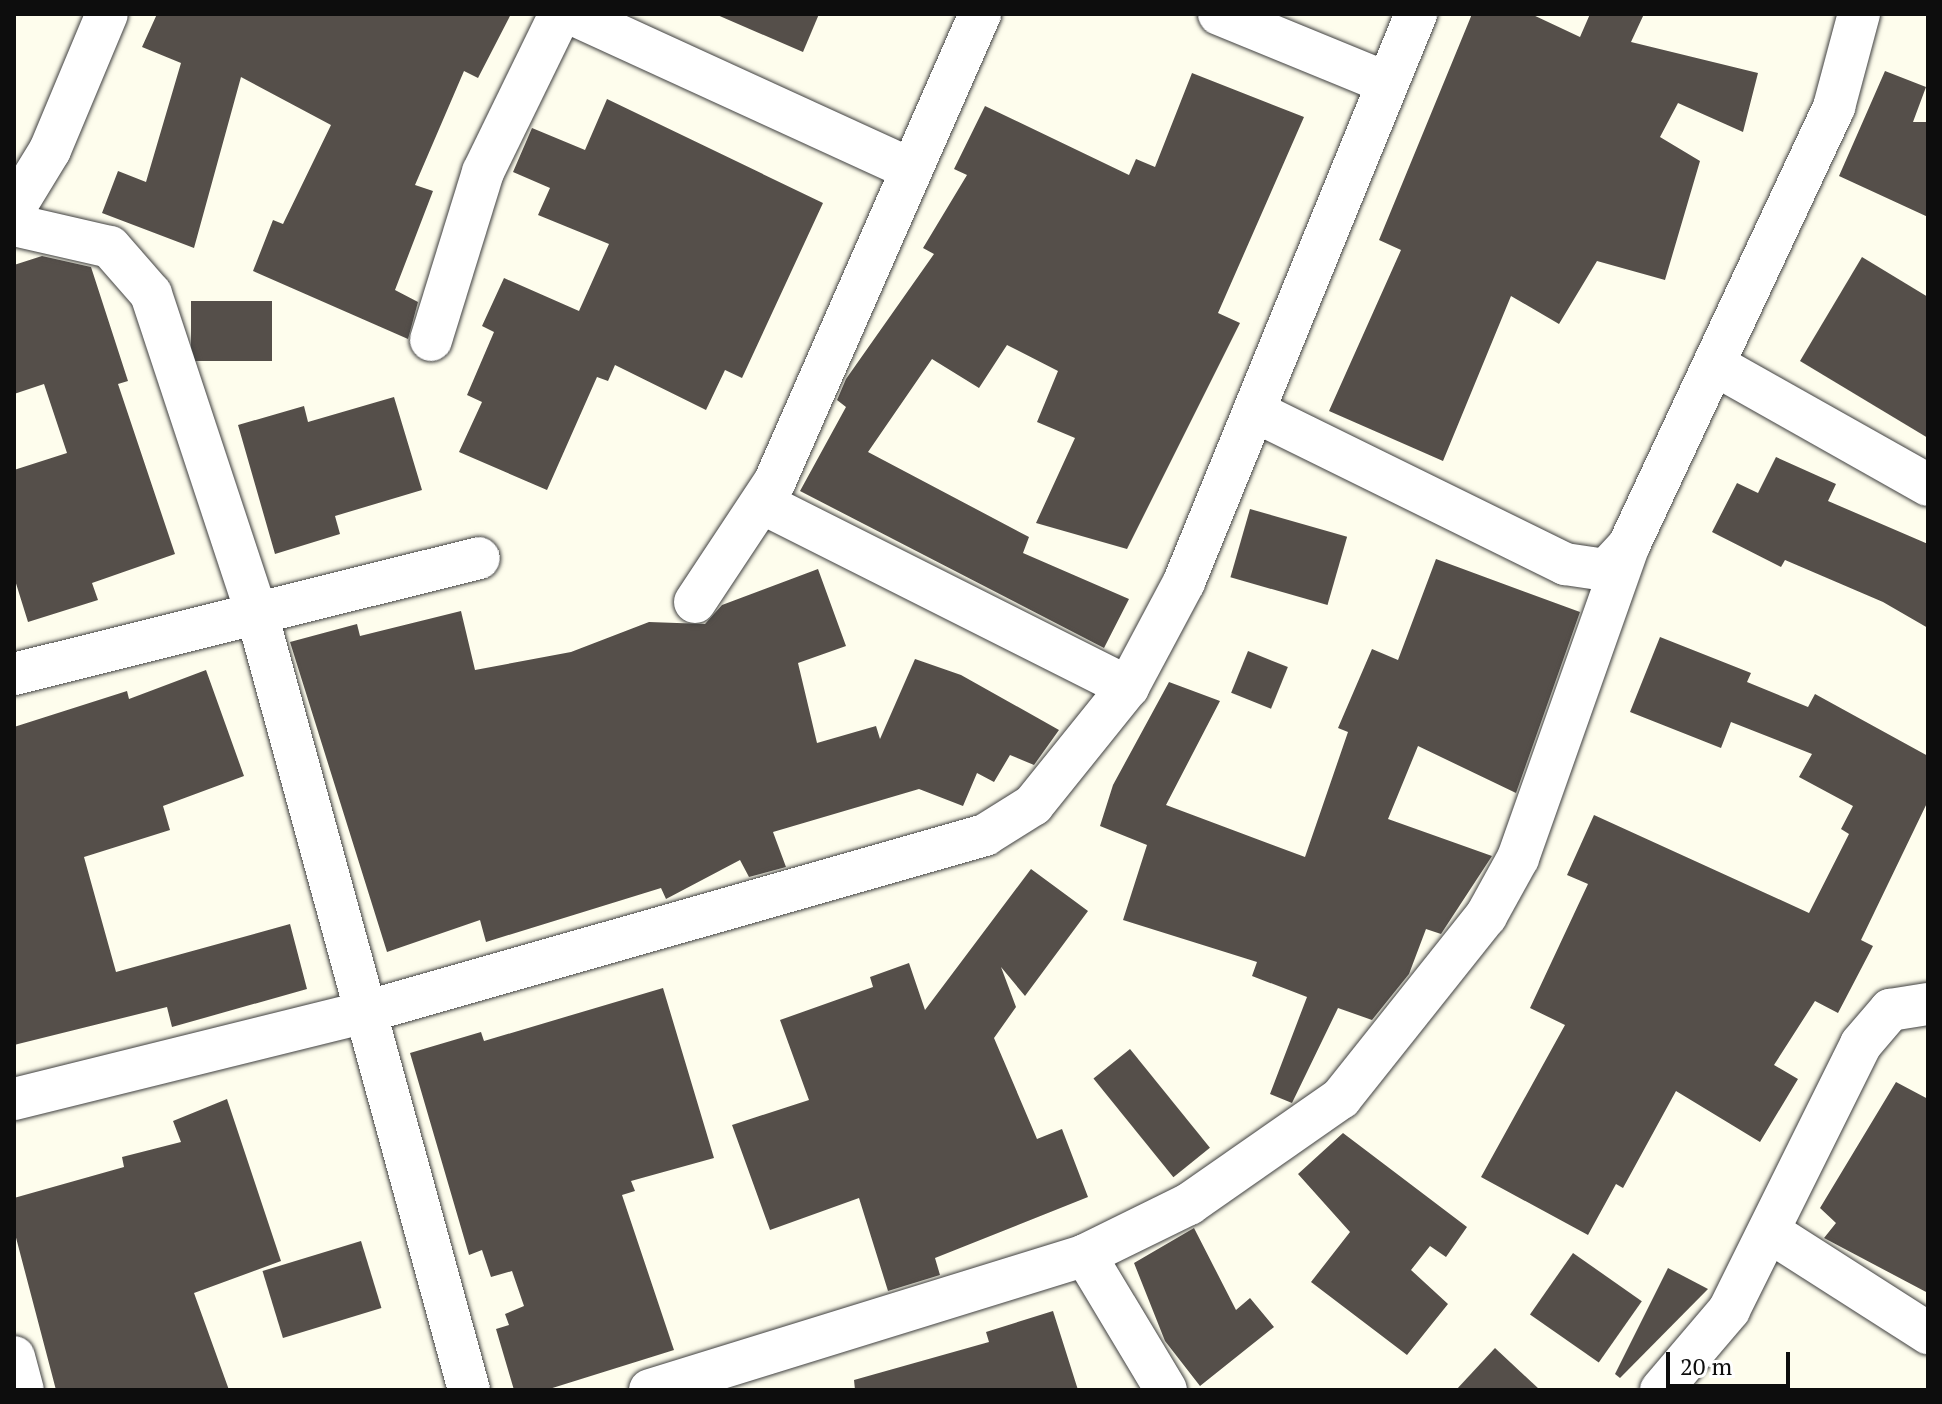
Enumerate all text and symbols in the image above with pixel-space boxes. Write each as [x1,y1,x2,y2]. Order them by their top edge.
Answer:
scale bar [1670,1336,1794,1386]
text: 20 m [1680,1350,1732,1382]

